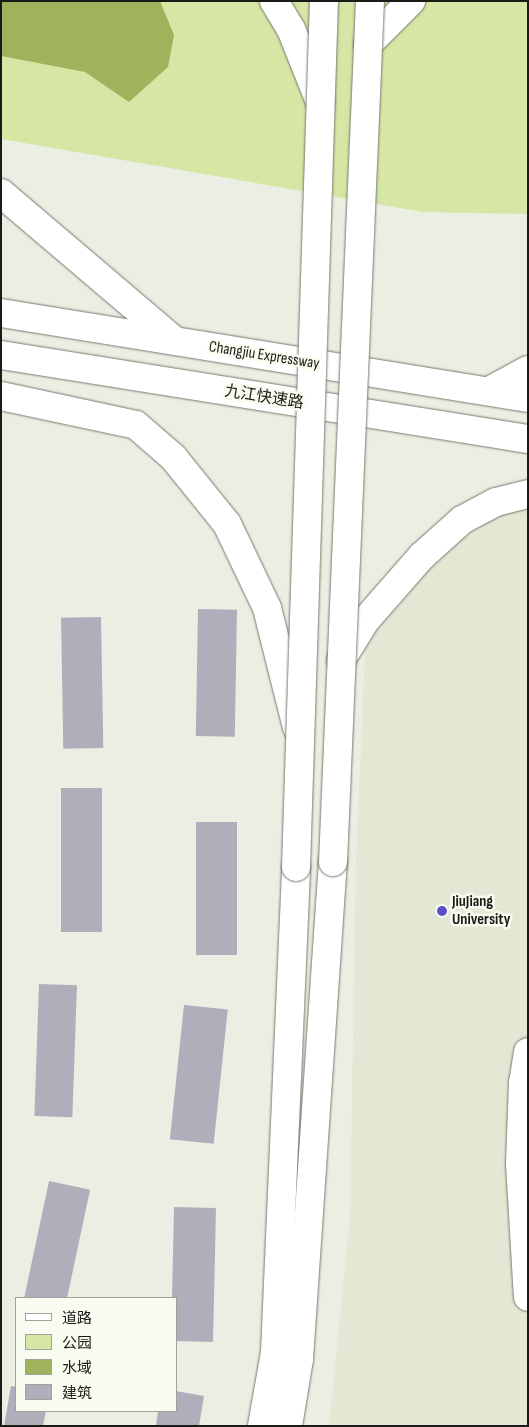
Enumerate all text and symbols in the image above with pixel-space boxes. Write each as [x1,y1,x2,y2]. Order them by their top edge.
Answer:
street label: Changjiu Expressway [207,338,321,374]
street label: 九江快速路 [223,382,305,414]
place label: JiuJiang University [452,892,510,930]
marker: JiuJiang University [436,905,448,917]
legend [15,1297,178,1412]
text: 道路 [62,1309,92,1328]
text: 公园 [62,1334,92,1353]
text: 水域 [62,1359,92,1378]
text: 建筑 [62,1384,92,1403]

